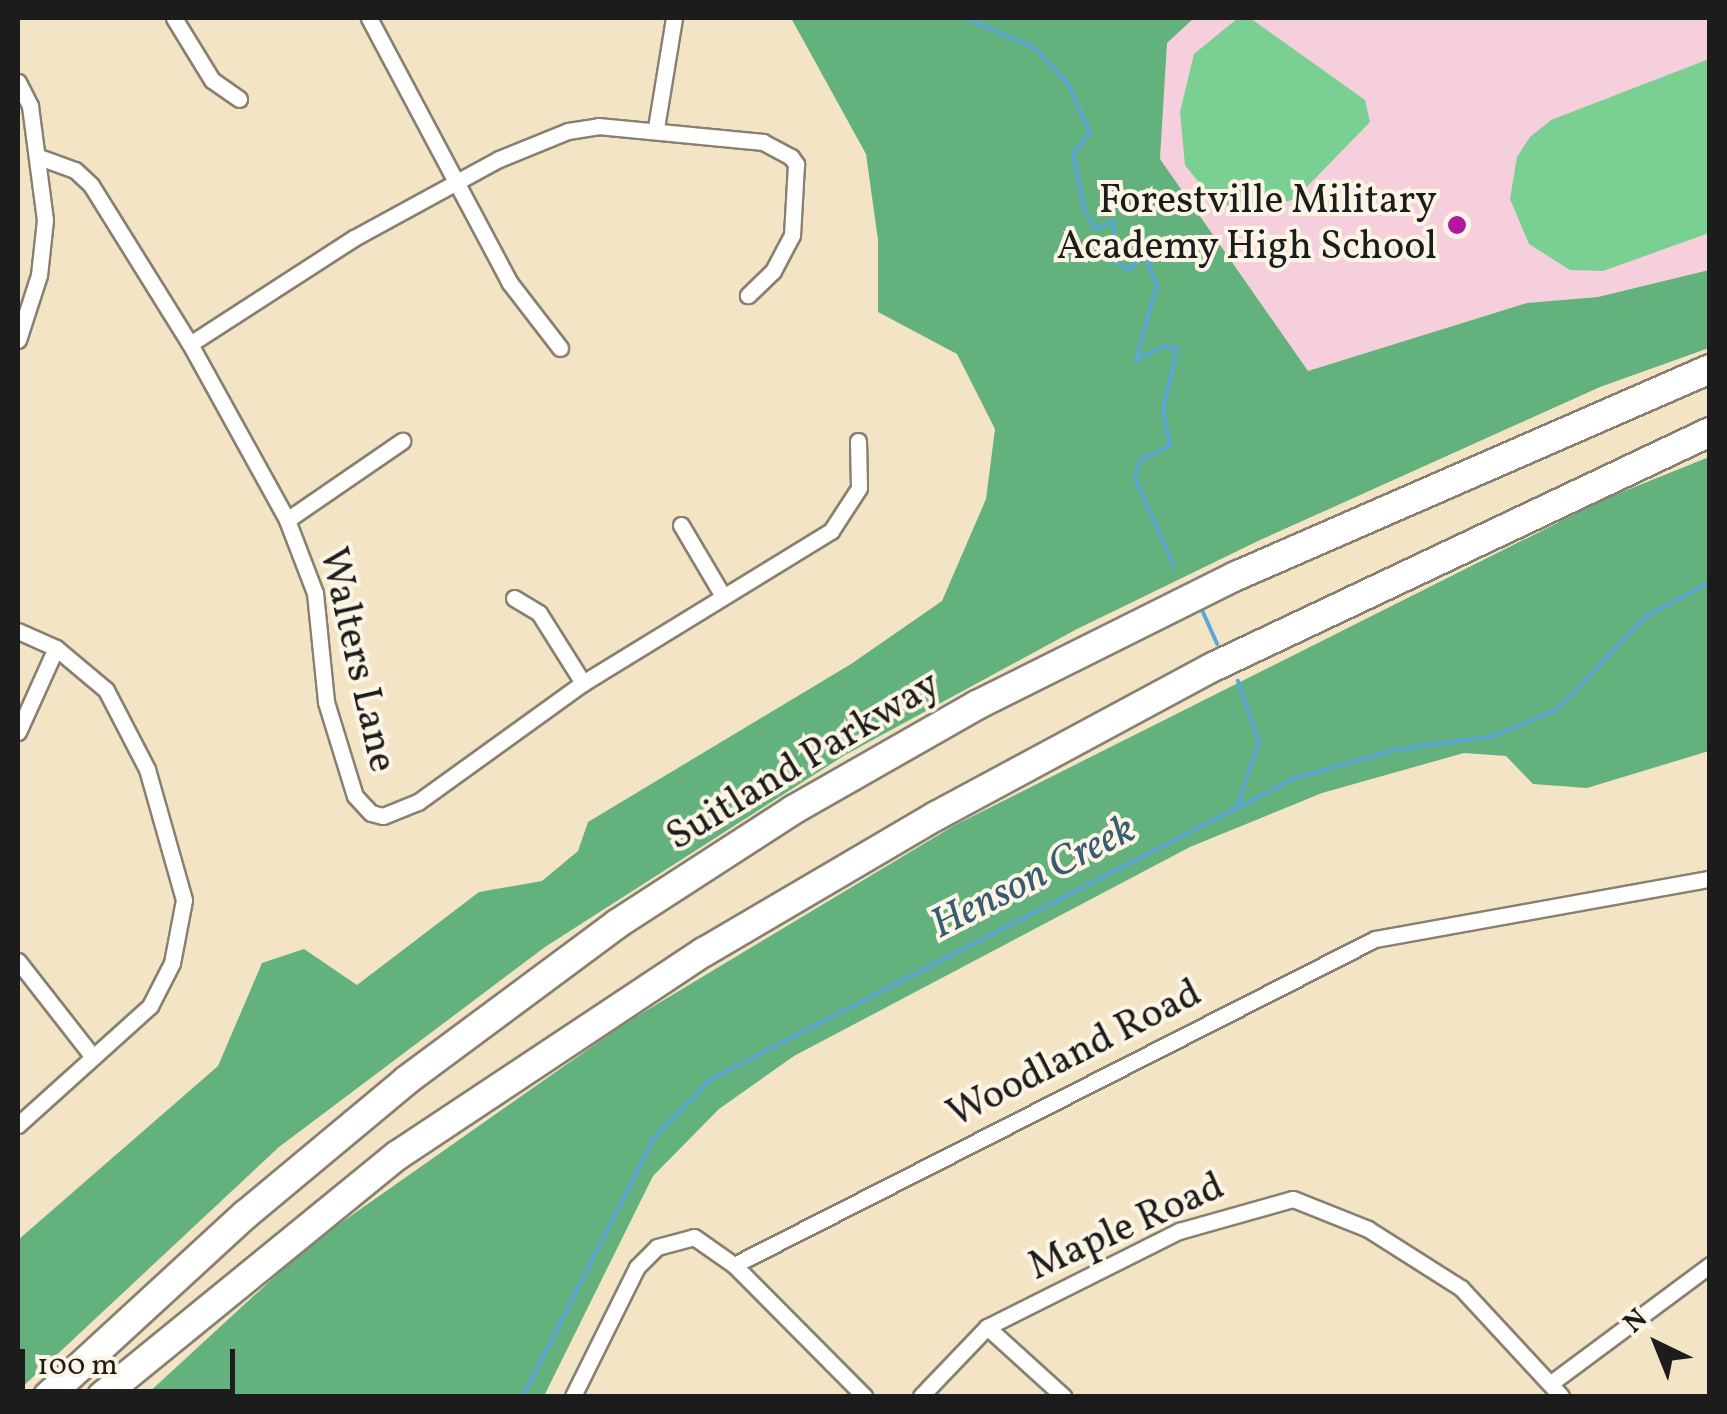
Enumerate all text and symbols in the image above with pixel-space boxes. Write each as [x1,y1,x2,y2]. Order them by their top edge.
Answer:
place label: Forestville Military Academy High School [1056,178,1437,272]
marker: Forestville Military Academy High School [1446,214,1468,236]
street label: Walters Lane [307,543,405,777]
street label: Suitland Parkway [659,662,949,862]
water label: Henson Creek [923,806,1145,952]
street label: Woodland Road [940,970,1210,1140]
street label: Maple Road [1022,1164,1232,1292]
north arrow [1607,1294,1707,1394]
text: N [1615,1301,1657,1343]
scale bar [25,1329,240,1391]
text: 100 m [37,1345,118,1387]

